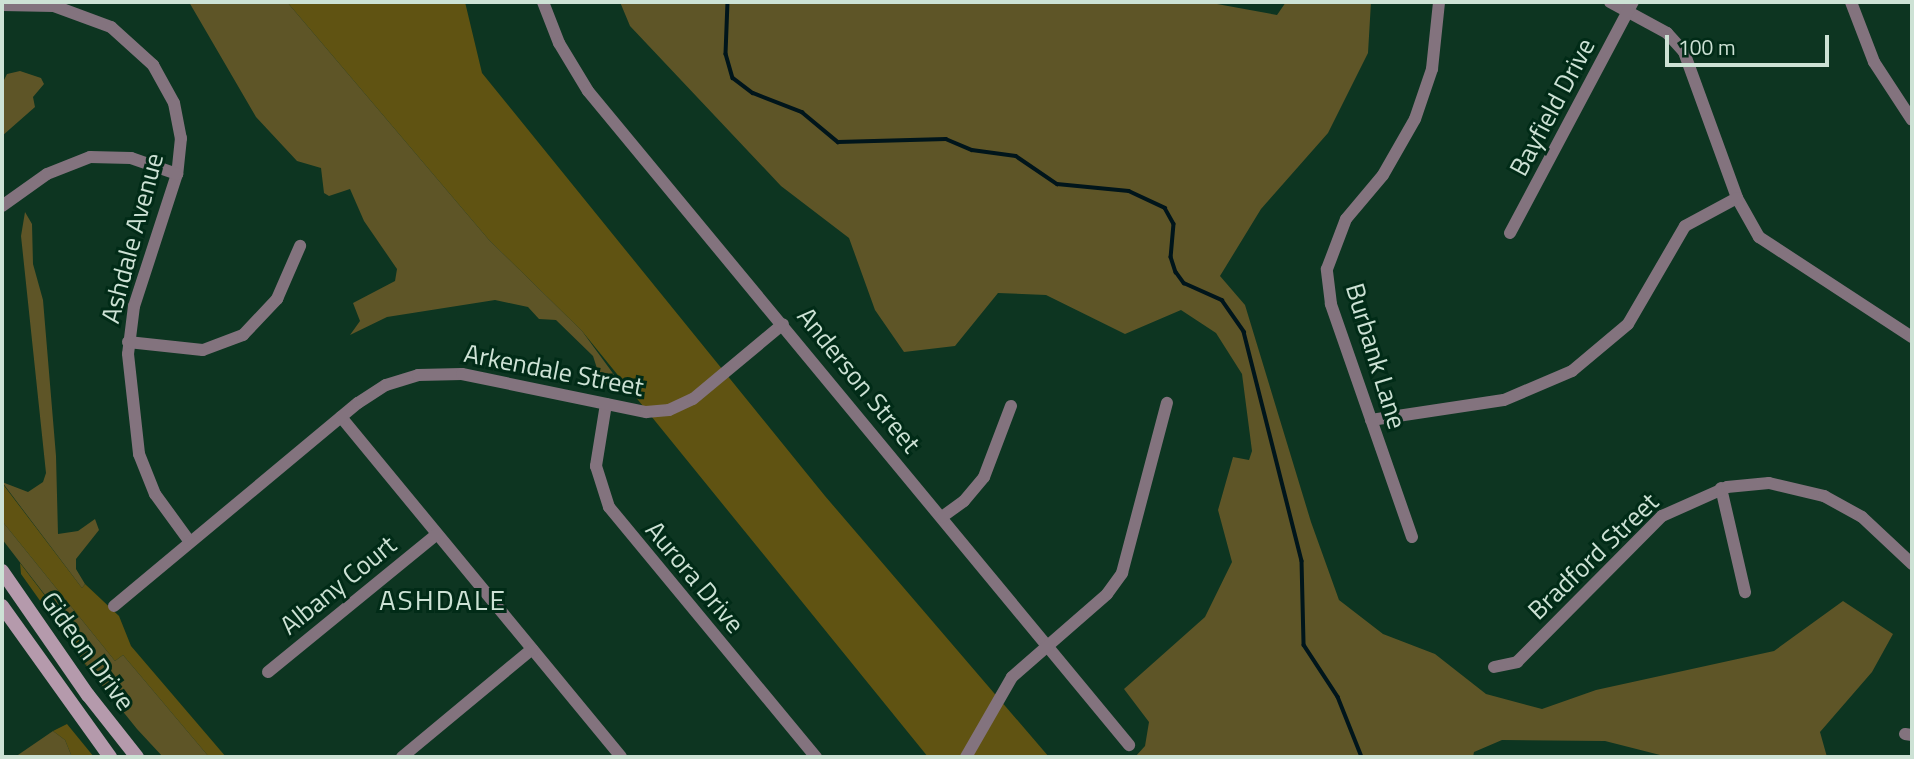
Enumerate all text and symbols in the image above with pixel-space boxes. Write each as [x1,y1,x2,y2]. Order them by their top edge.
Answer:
scale bar [1669,21,1834,65]
text: 100 m [1678,31,1735,63]
street label: Bayfield Drive [1503,33,1601,181]
street label: Ashdale Avenue [94,150,170,326]
street label: Burbank Lane [1339,280,1413,432]
street label: Anderson Street [791,301,927,459]
street label: Arkendale Street [462,337,646,403]
street label: Bradford Street [1521,486,1665,626]
street label: Aurora Drive [639,515,751,639]
street label: Albany Court [274,529,402,641]
district label: ASHDALE [380,583,506,617]
street label: Gideon Drive [35,586,141,716]

